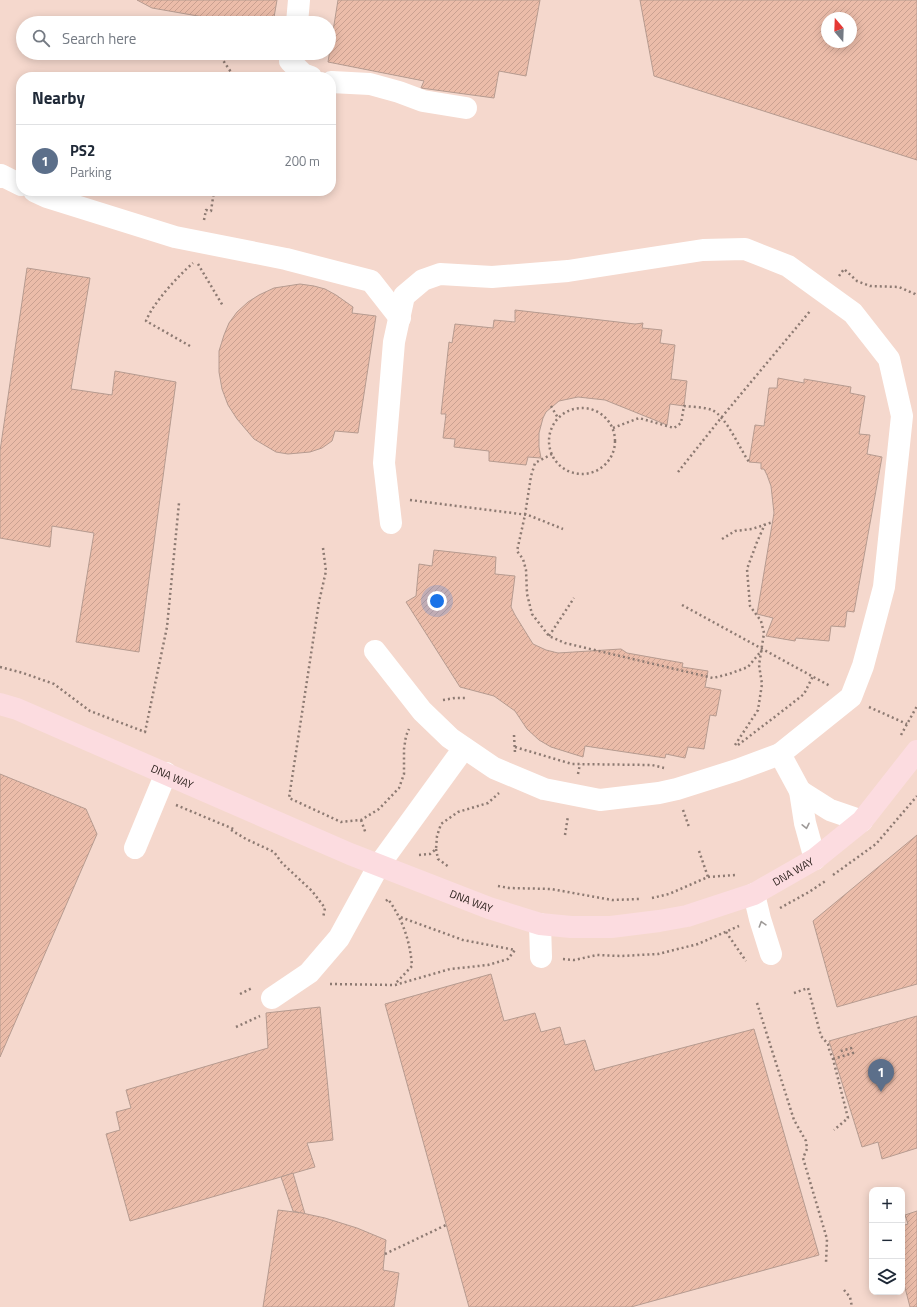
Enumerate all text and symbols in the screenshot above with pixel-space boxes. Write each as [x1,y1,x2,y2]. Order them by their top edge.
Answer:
north arrow [821,12,857,48]
search box [16,16,336,60]
icon: search [30,27,52,49]
text: Search here [62,27,136,50]
text: Nearby [32,85,85,111]
text: PS2 [70,139,95,162]
text: 1 [41,151,49,171]
text: 200 m [284,151,320,171]
text: Parking [70,162,111,182]
your location [427,591,447,611]
street label: DNA WAY [148,760,196,793]
one-way arrow [801,823,809,829]
street label: DNA WAY [770,853,817,890]
street label: DNA WAY [447,886,495,917]
one-way arrow [758,921,767,928]
pin: 1 [868,1059,894,1092]
map controls [869,1187,905,1295]
button: + [869,1187,905,1223]
button: − [869,1223,905,1259]
button: layers [869,1259,905,1295]

